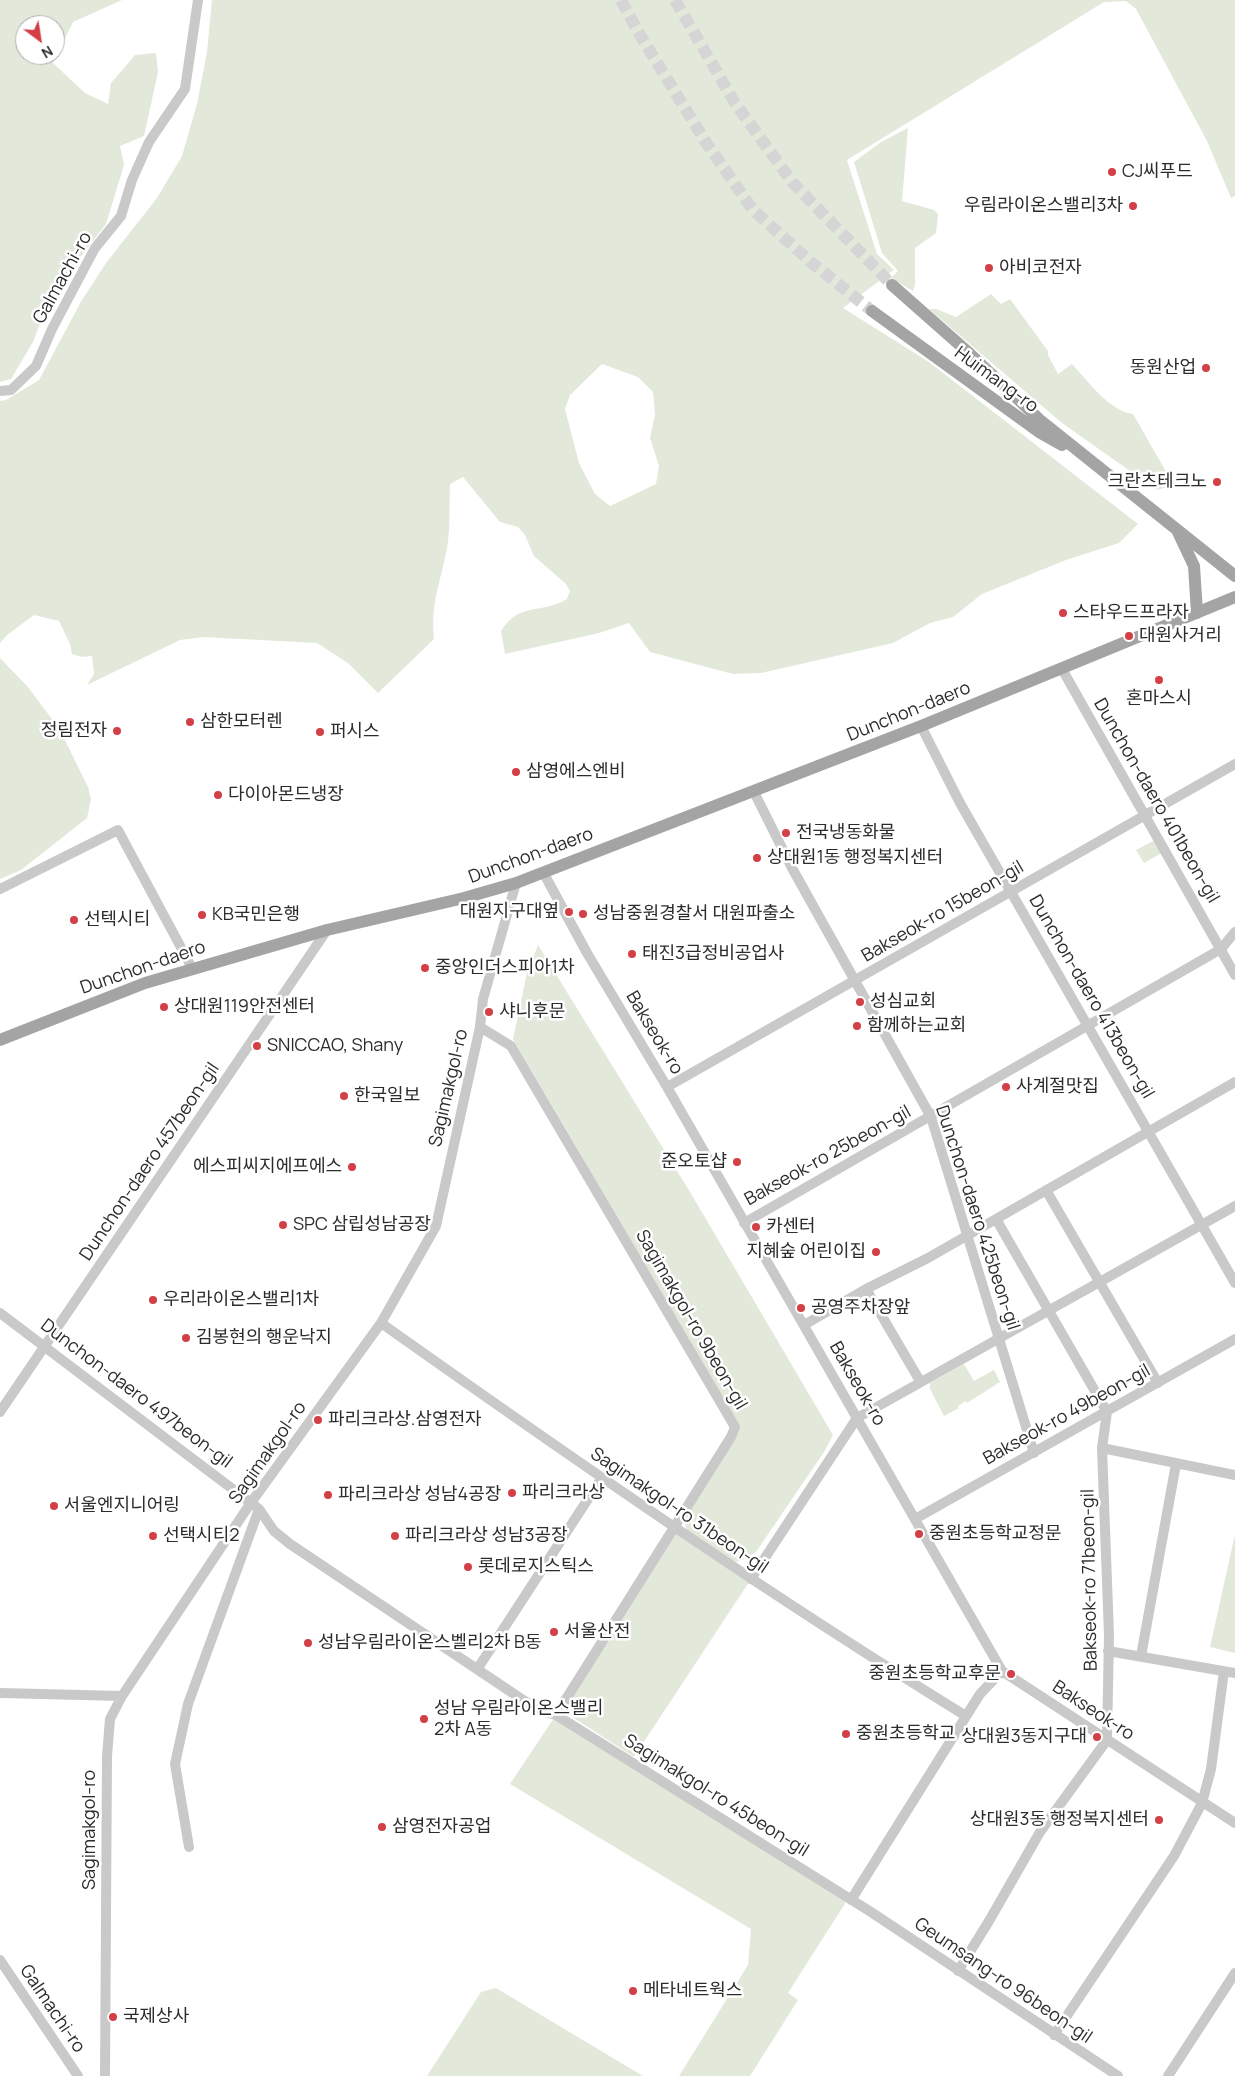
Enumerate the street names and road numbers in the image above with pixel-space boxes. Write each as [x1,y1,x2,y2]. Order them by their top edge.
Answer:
street label: Galmachi-ro [29,228,97,328]
street label: Huimang-ro [950,342,1042,418]
street label: Dunchon-daero [844,677,974,747]
street label: Dunchon-daero 401beon-gil [1089,695,1223,907]
street label: Dunchon-daero [466,823,596,889]
street label: Bakseok-ro 15beon-gil [858,857,1028,967]
street label: Dunchon-daero 413beon-gil [1024,891,1158,1103]
street label: Dunchon-daero [78,936,208,1000]
street label: Bakseok-ro [621,987,687,1079]
street label: Sagimakgol-ro [425,1027,473,1149]
street label: Dunchon-daero 457beon-gil [76,1059,224,1265]
street label: Bakseok-ro 25beon-gil [741,1101,915,1211]
street label: Dunchon-daero 425beon-gil [930,1103,1024,1333]
street label: Sagimakgol-ro 9beon-gil [631,1226,751,1414]
street label: Dunchon-daero 497beon-gil [36,1315,236,1473]
street label: Bakseok-ro [824,1338,890,1430]
street label: Bakseok-ro 49beon-gil [980,1360,1154,1470]
street label: Sagimakgol-ro [225,1398,311,1508]
street label: Sagimakgol-ro 31beon-gil [586,1443,772,1579]
street label: Bakseok-ro 71beon-gil [1078,1489,1102,1671]
street label: Bakseok-ro [1048,1677,1138,1745]
street label: Sagimakgol-ro 45beon-gil [620,1730,812,1862]
street label: Sagimakgol-ro [79,1770,101,1890]
street label: Geumsang-ro 96beon-gil [910,1913,1096,2049]
street label: Galmachi-ro [15,1961,89,2057]

